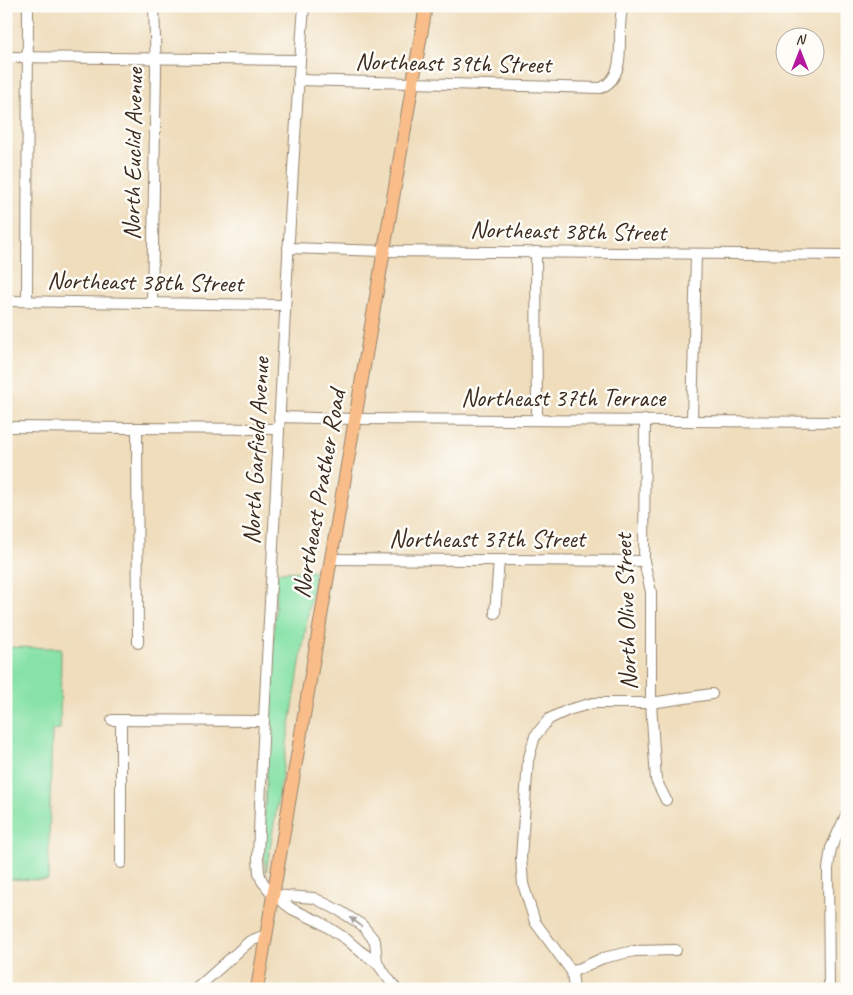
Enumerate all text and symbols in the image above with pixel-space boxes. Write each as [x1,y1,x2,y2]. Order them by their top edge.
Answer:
north arrow [776,28,826,78]
text: N [796,31,807,48]
street label: Northeast 39th Street [355,45,554,81]
street label: North Euclid Avenue [116,66,151,240]
street label: Northeast 38th Street [470,213,669,249]
street label: Northeast 38th Street [47,264,246,300]
street label: North Garfield Avenue [235,355,277,545]
street label: Northeast 37th Terrace [461,382,667,414]
street label: Northeast Prather Road [285,383,354,601]
street label: Northeast 37th Street [389,523,588,555]
street label: North Olive Street [607,530,645,691]
one-way arrow [349,917,363,927]

